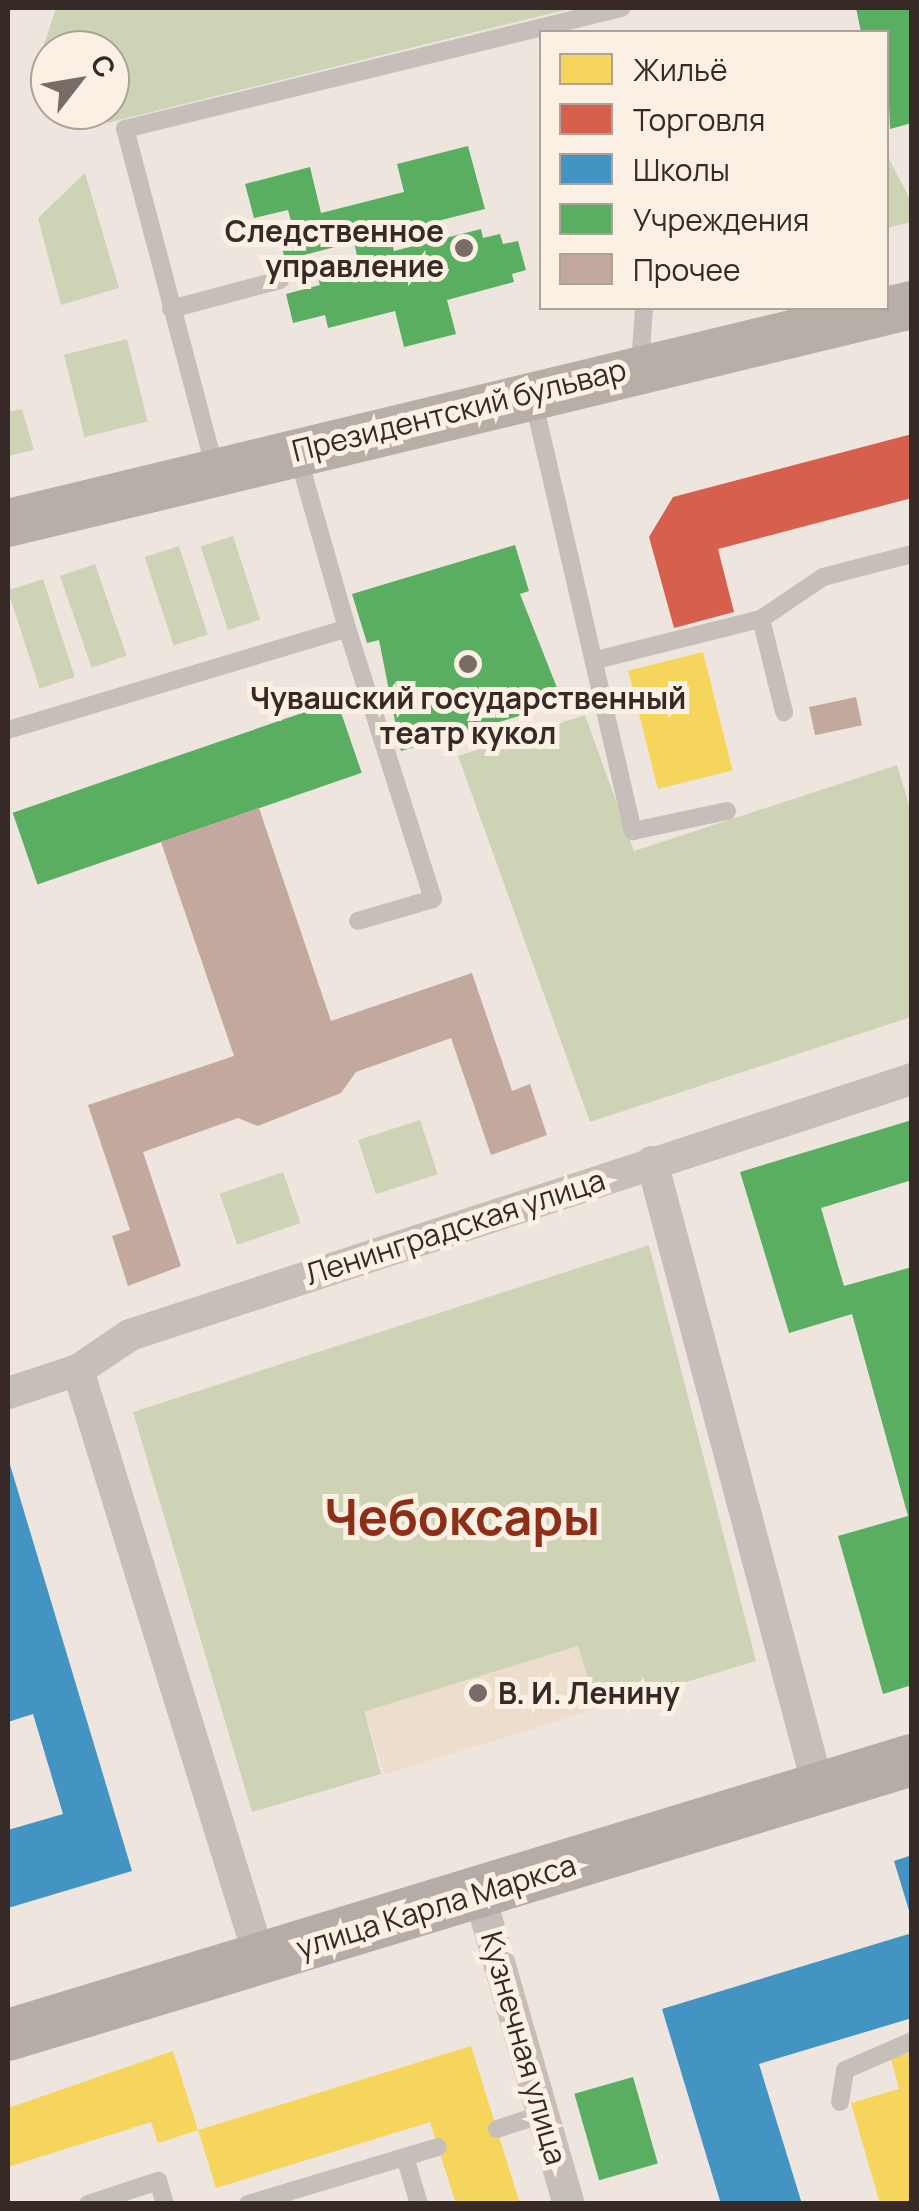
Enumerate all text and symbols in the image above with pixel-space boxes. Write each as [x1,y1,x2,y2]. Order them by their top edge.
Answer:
north arrow [30,30,130,130]
legend [539,30,889,310]
text: С [82,47,126,84]
text: Жильё [633,49,728,90]
text: Торговля [633,99,765,140]
text: Школы [633,149,730,190]
text: Учреждения [633,199,809,240]
place label: Следственное управление [225,213,444,284]
marker: Следственное управление [453,237,475,259]
text: Прочее [633,249,741,290]
street label: Президентский бульвар [288,351,630,469]
marker: Чувашский государственный театр кукол [457,653,479,675]
place label: Чувашский государственный театр кукол [250,680,686,750]
street label: Ленинградская улица [301,1162,609,1292]
district label: Чебоксары [324,1487,600,1547]
place label: В. И. Ленину [498,1675,680,1711]
marker: В. И. Ленину [467,1682,489,1704]
street label: улица Карла Маркса [292,1846,580,1966]
street label: Кузнечная улица [474,1927,574,2169]

